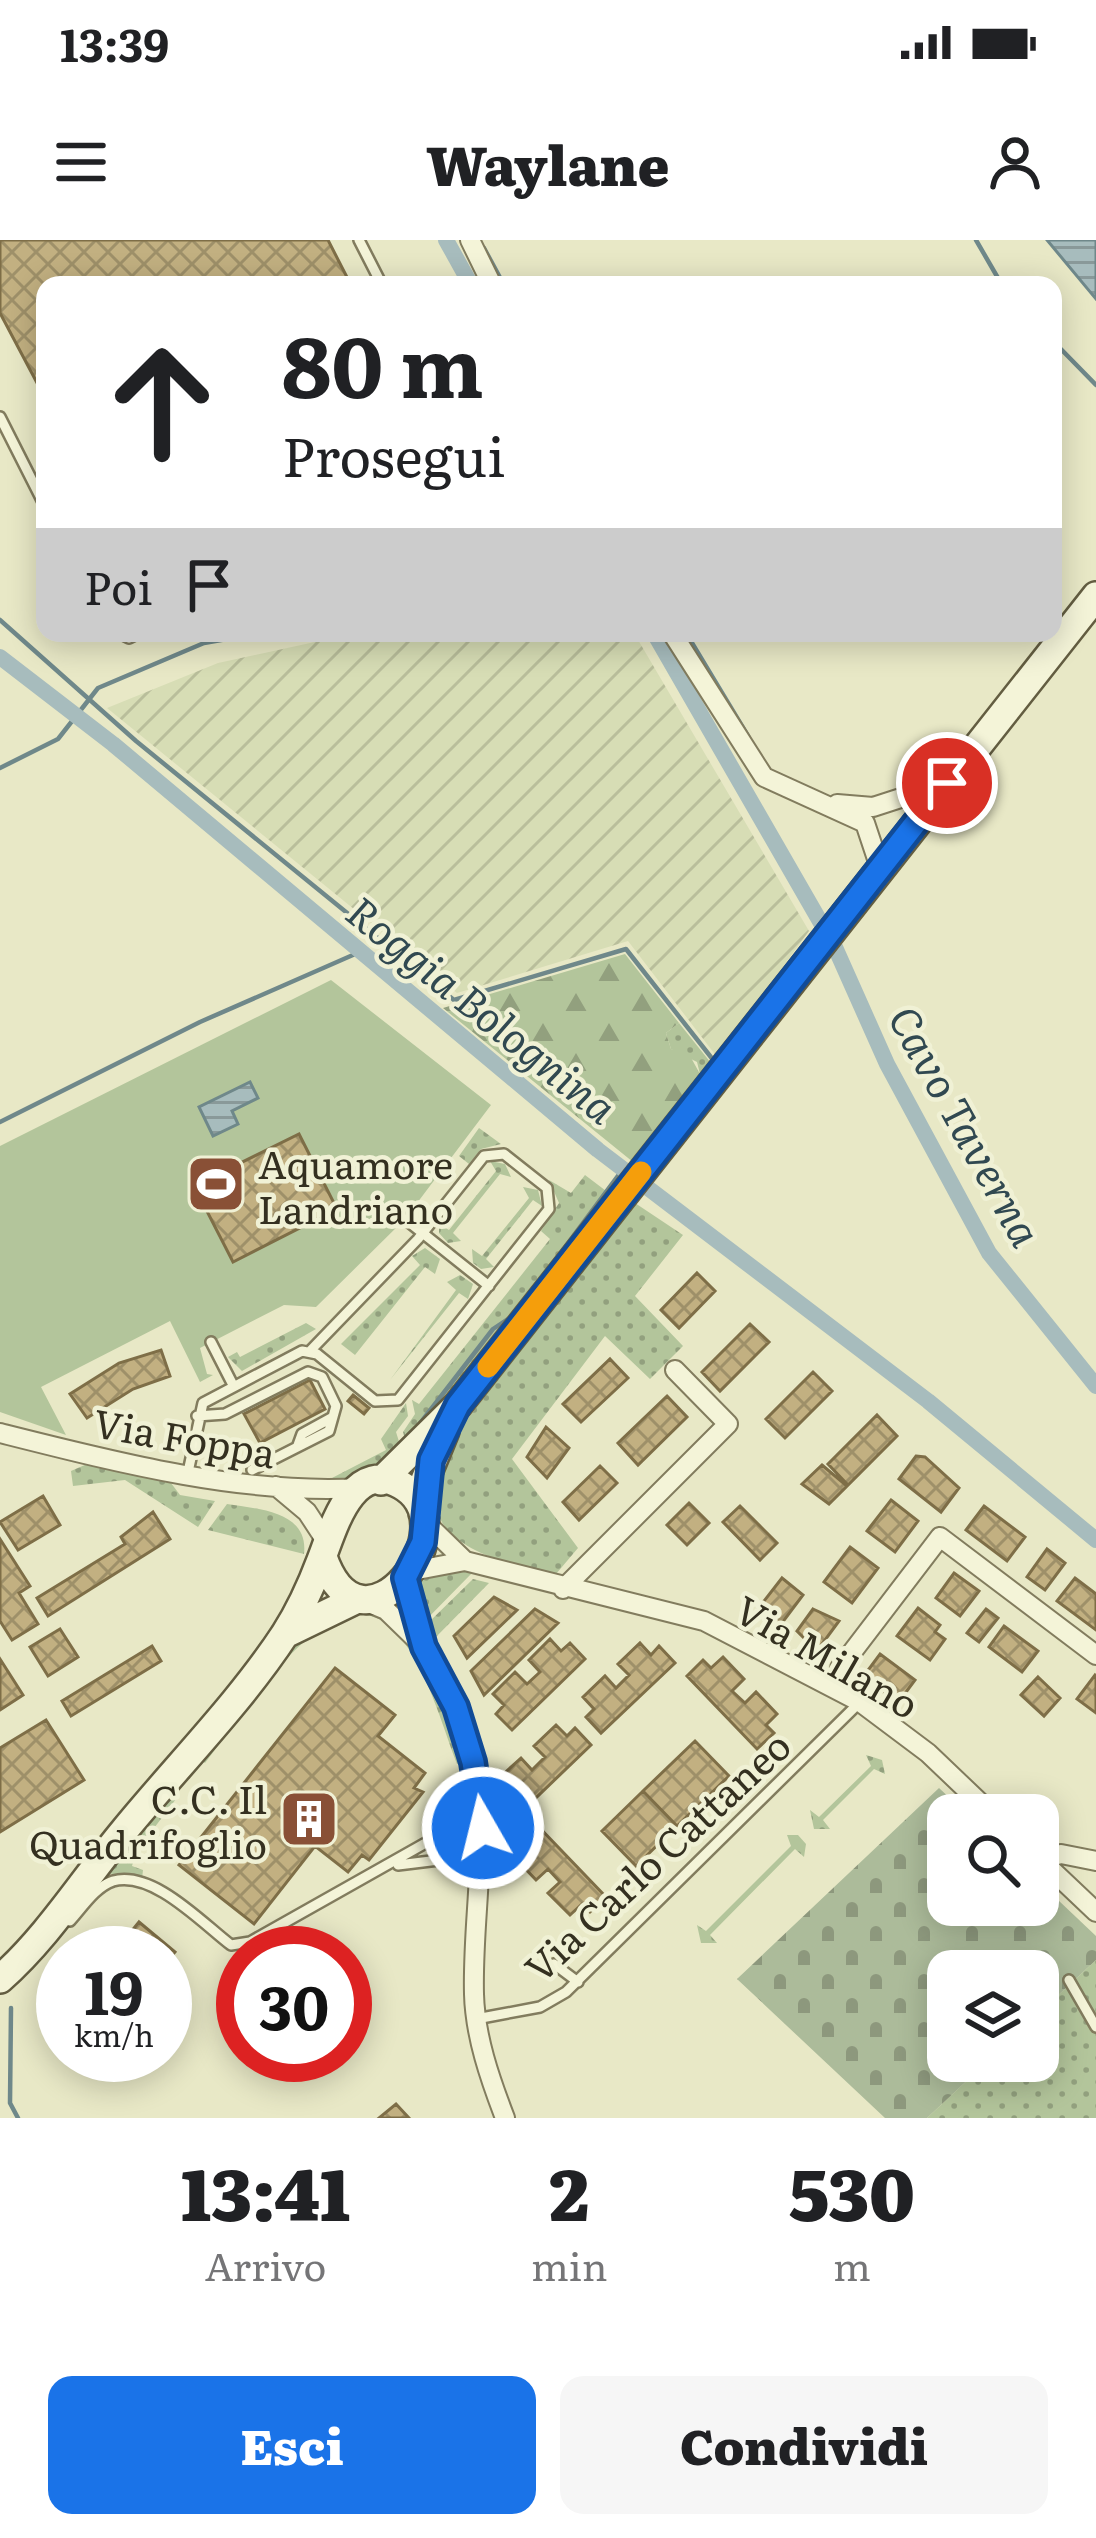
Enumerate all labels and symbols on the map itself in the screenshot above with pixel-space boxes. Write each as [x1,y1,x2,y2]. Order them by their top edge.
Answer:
pin [896,732,998,834]
water label: Roggia Bolognina [335,880,631,1136]
water label: Cavo Taverna [875,993,1059,1257]
place label: Aquamore Landriano [258,1133,453,1236]
sports icon: Aquamore Landriano [185,1153,247,1215]
street label: Via Foppa [90,1391,280,1481]
street label: Via Milano [725,1579,931,1731]
street label: Via Carlo Cattaneo [510,1716,802,1994]
position arrow [420,1765,546,1891]
place label: C.C. Il Quadrifoglio [29,1768,267,1871]
building icon: C.C. Il Quadrifoglio [278,1788,340,1850]
speed limit sign: 30 [216,1926,372,2082]

